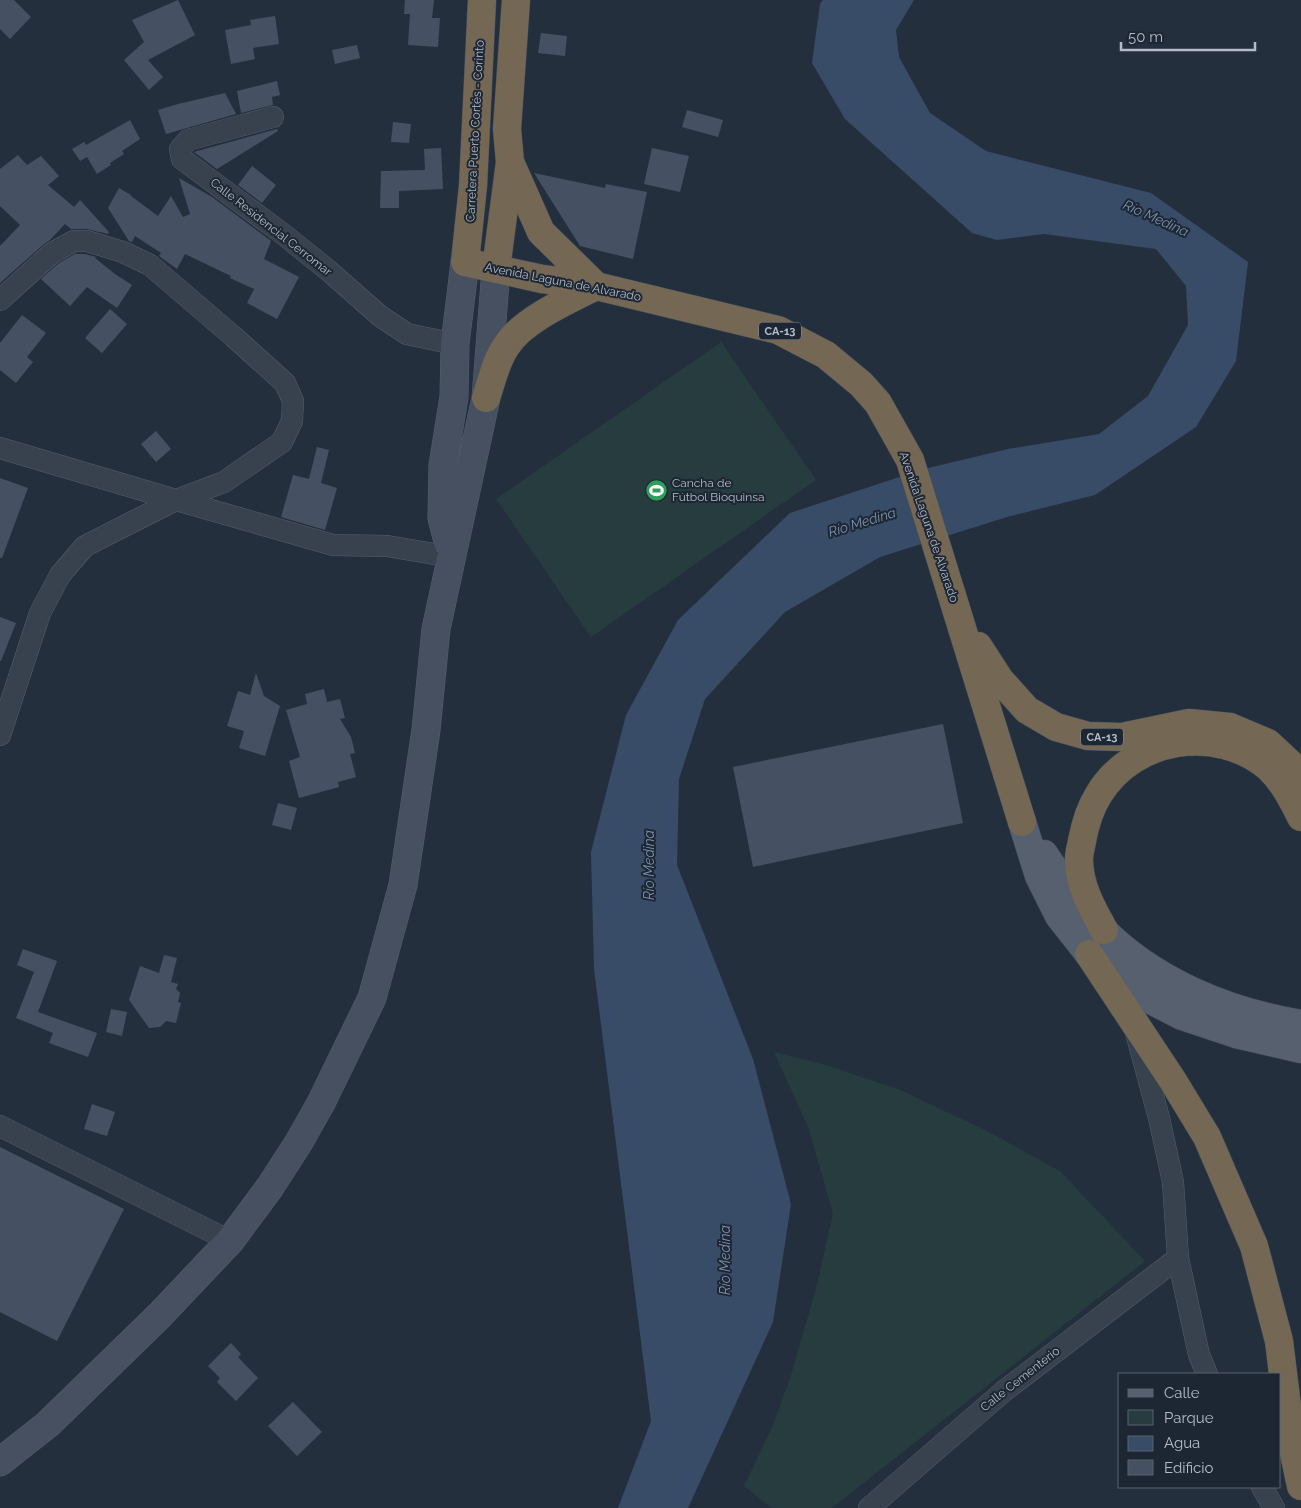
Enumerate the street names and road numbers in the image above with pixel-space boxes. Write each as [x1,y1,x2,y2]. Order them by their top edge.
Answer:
street label: Carretera Puerto Cortés - Corinto [463,40,487,222]
street label: Calle Residencial Cerromar [208,175,335,279]
street label: Avenida Laguna de Alvarado [484,260,642,304]
road number: CA-13 [759,322,801,340]
street label: Avenida Laguna de Alvarado [897,450,961,604]
road number: CA-13 [1081,729,1123,746]
street label: Calle Cementerio [978,1344,1062,1414]

